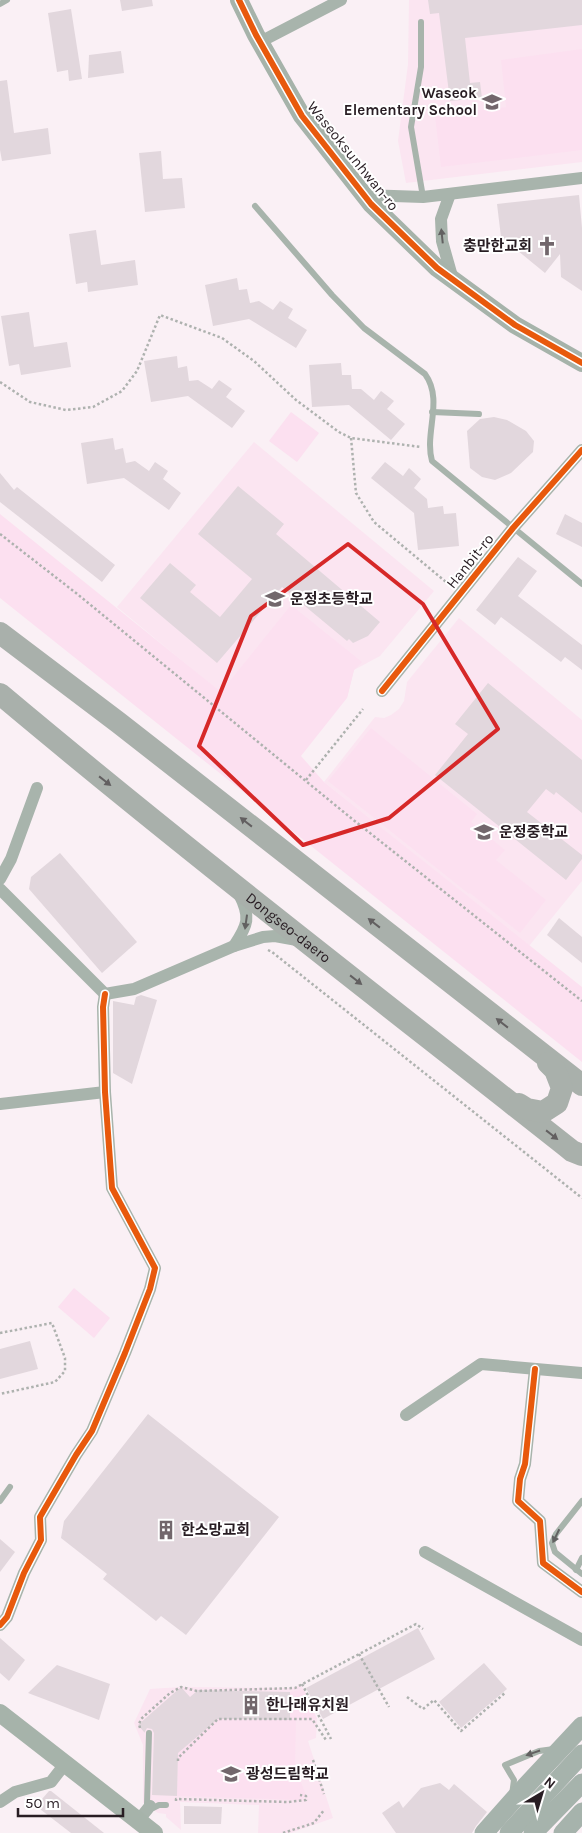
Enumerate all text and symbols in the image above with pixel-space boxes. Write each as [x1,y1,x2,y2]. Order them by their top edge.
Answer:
place label: Waseok Elementary School [344,84,477,119]
school or university icon: Waseok Elementary School [481,91,503,113]
street label: Waseoksunhwan-ro [303,98,403,214]
one-way arrow [438,228,446,244]
church icon: 충만한교회 [536,235,558,257]
place label: 충만한교회 [463,237,532,255]
street label: Hanbit-ro [442,530,498,592]
school or university icon: 운정초등학교 [264,588,286,610]
place label: 운정초등학교 [290,590,373,608]
one-way arrow [98,776,111,787]
one-way arrow [240,817,253,828]
school or university icon: 운정중학교 [473,821,495,843]
place label: 운정중학교 [499,823,568,841]
street label: Dongseo-daero [242,889,334,967]
one-way arrow [242,914,250,930]
one-way arrow [368,917,381,928]
one-way arrow [349,975,362,986]
one-way arrow [496,1017,509,1028]
one-way arrow [545,1130,558,1141]
building icon: 한소망교회 [155,1519,177,1541]
place label: 한소망교회 [181,1521,250,1539]
one-way arrow [552,1529,560,1544]
building icon: 한나래유치원 [240,1694,262,1716]
place label: 한나래유치원 [266,1696,349,1714]
one-way arrow [525,1750,540,1758]
school or university icon: 광성드림학교 [220,1763,242,1785]
place label: 광성드림학교 [246,1765,329,1783]
north arrow [517,1768,567,1818]
text: N [541,1773,559,1793]
scale bar [18,1786,122,1818]
text: 50 m [25,1794,60,1812]

